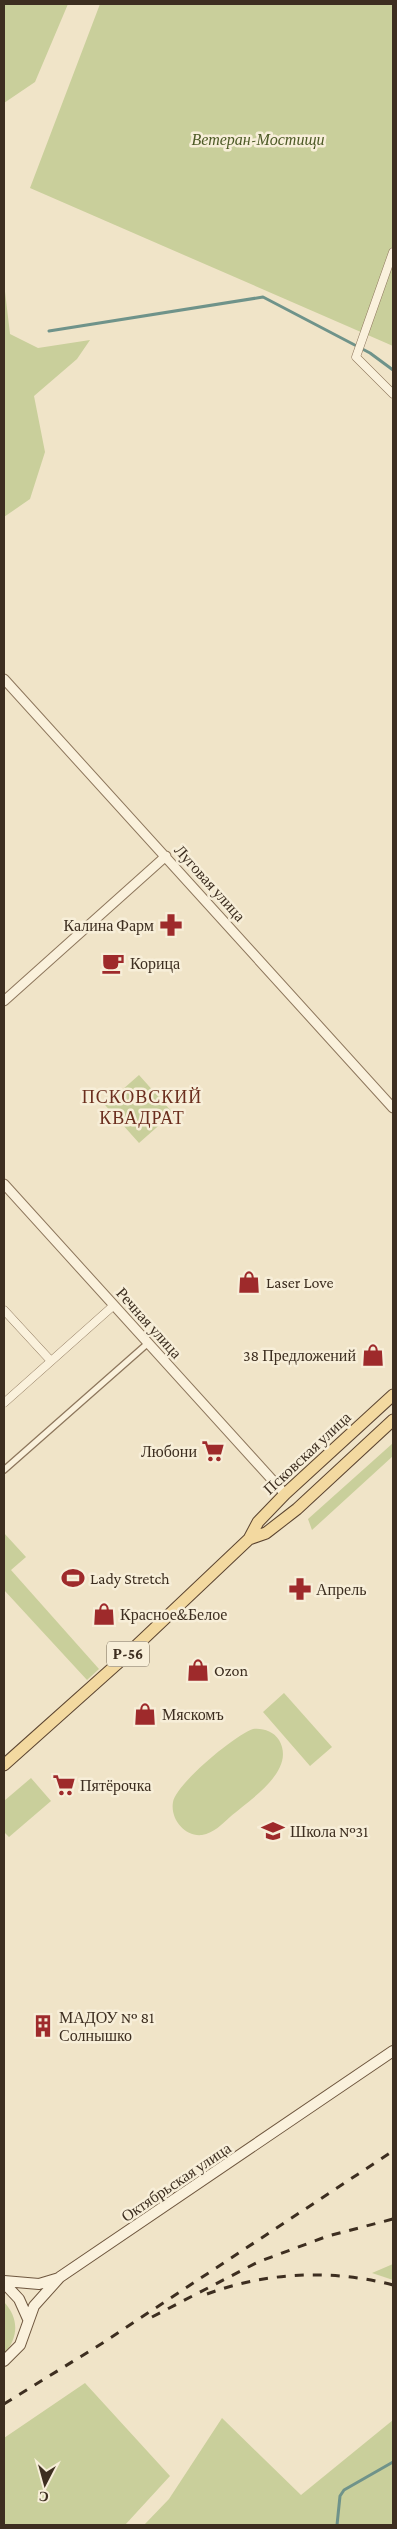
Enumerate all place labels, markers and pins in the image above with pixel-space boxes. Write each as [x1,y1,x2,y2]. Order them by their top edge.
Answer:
pharmacy icon: Калина Фарм [158,912,184,938]
place label: Калина Фарм [63,917,154,935]
cafe icon: Корица [100,950,126,976]
place label: Корица [130,955,180,973]
shop icon: Laser Love [236,1269,262,1295]
place label: Laser Love [266,1274,334,1291]
shop icon: 38 Предложений [360,1342,386,1368]
place label: 38 Предложений [243,1347,356,1365]
supermarket icon: Любони [200,1438,226,1464]
place label: Любони [141,1443,197,1460]
sports icon: Lady Stretch [60,1565,86,1591]
place label: Lady Stretch [90,1570,170,1588]
pharmacy icon: Апрель [287,1576,313,1602]
place label: Апрель [316,1581,367,1599]
shop icon: Красное&Белое [91,1601,117,1627]
place label: Красное&Белое [120,1606,227,1624]
shop icon: Ozon [185,1657,211,1683]
place label: Ozon [214,1662,248,1679]
shop icon: Мяскомъ [132,1701,158,1727]
place label: Мяскомъ [162,1706,224,1723]
supermarket icon: Пятёрочка [51,1772,77,1798]
place label: Пятёрочка [80,1777,151,1795]
school or university icon: Школа №31 [260,1818,286,1844]
place label: Школа №31 [290,1823,368,1840]
place label: МАДОУ № 81 Солнышко [59,2009,154,2044]
building icon: МАДОУ № 81 Солнышко [30,2013,56,2039]

